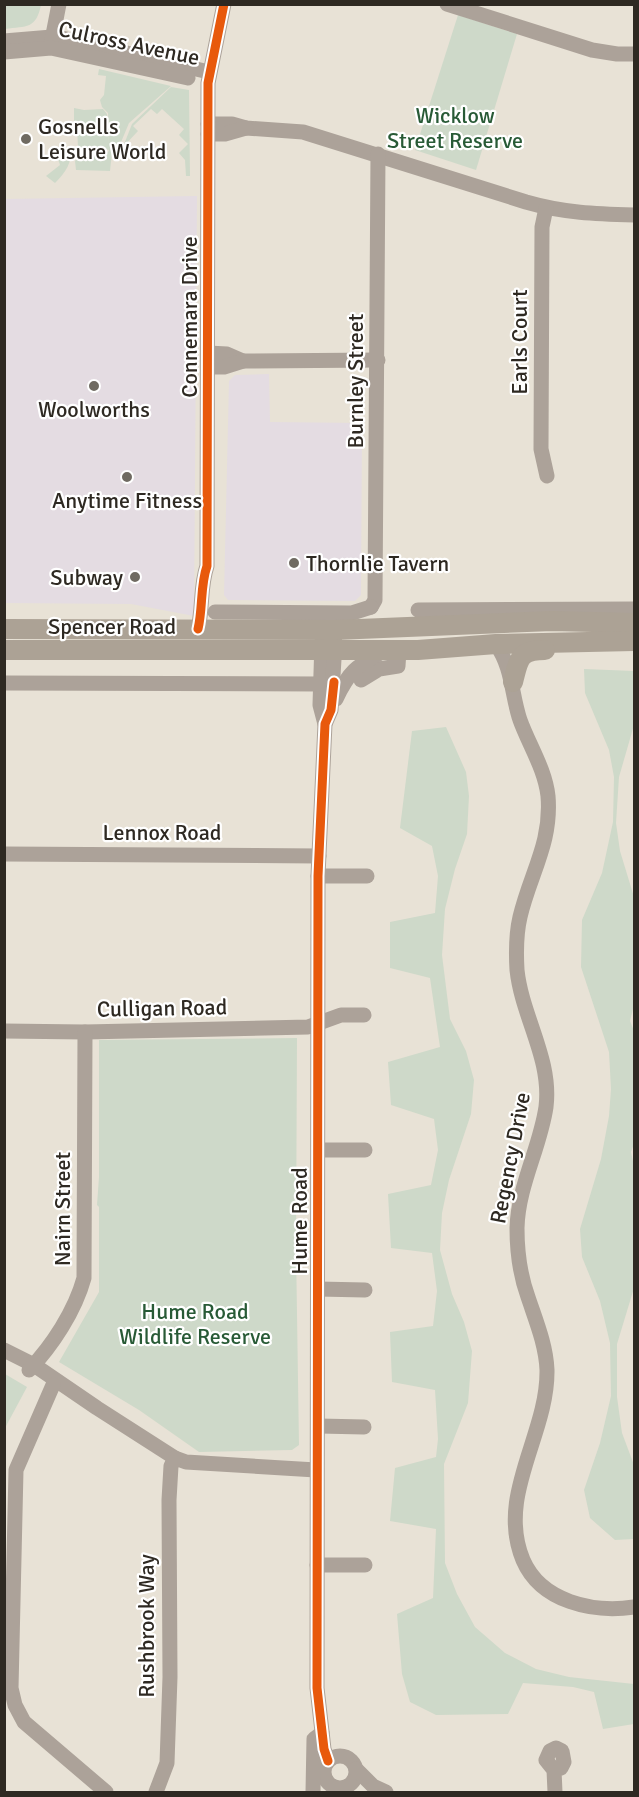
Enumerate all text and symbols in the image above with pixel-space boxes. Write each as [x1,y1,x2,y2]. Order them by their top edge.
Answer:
street label: Culross Avenue [56,15,202,71]
park label: Wicklow Street Reserve [387,102,523,154]
place label: Gosnells Leisure World [38,113,166,165]
marker: Gosnells Leisure World [19,132,33,146]
street label: Connemara Drive [176,236,203,398]
street label: Earls Court [506,289,533,395]
street label: Burnley Street [342,313,369,448]
marker: Woolworths [87,379,101,393]
place label: Woolworths [38,396,150,423]
marker: Anytime Fitness [120,470,134,484]
place label: Anytime Fitness [52,487,202,514]
place label: Thornlie Tavern [306,550,449,577]
marker: Thornlie Tavern [287,556,301,570]
place label: Subway [50,564,124,591]
marker: Subway [128,570,142,584]
street label: Spencer Road [48,613,176,640]
street label: Lennox Road [102,819,222,846]
street label: Culligan Road [97,993,227,1023]
street label: Regency Drive [484,1090,536,1226]
street label: Nairn Street [49,1152,76,1266]
street label: Hume Road [286,1167,313,1275]
park label: Hume Road Wildlife Reserve [119,1298,271,1350]
street label: Rushbrook Way [133,1554,160,1698]

